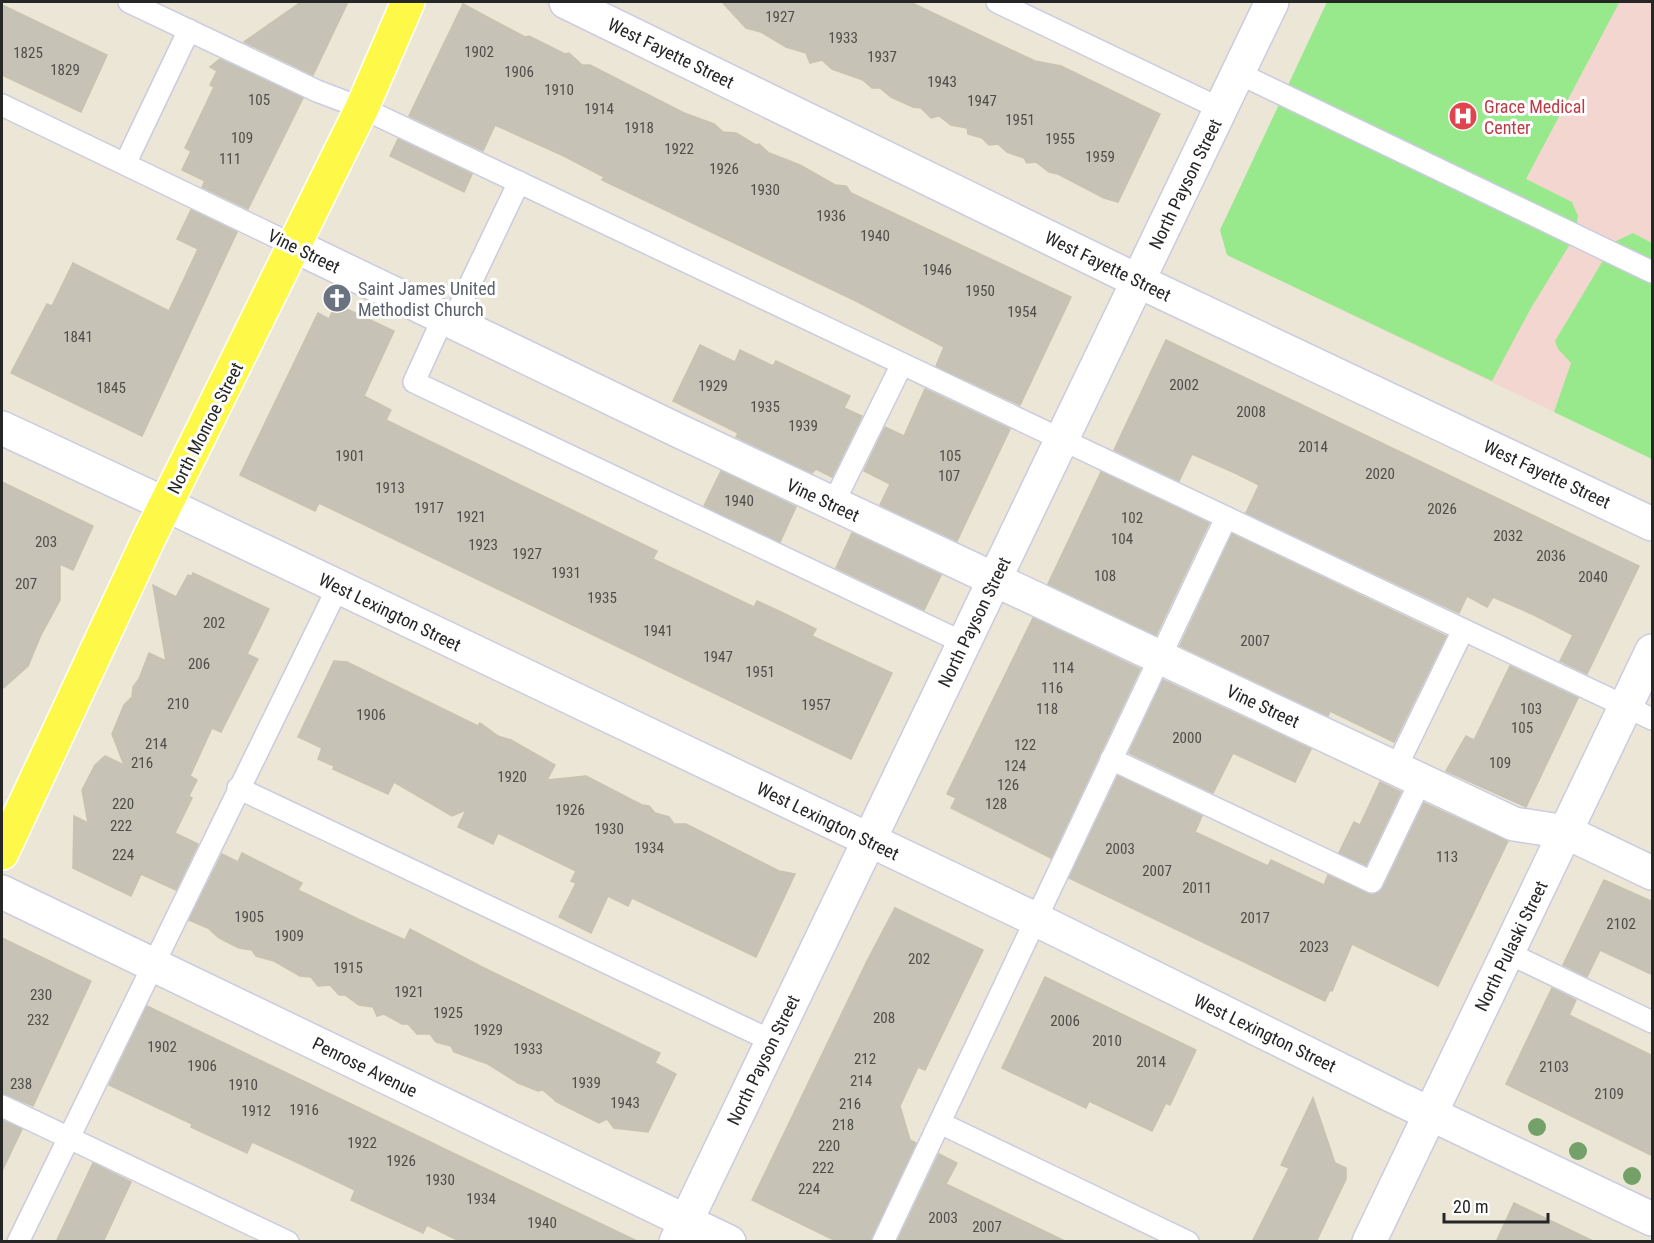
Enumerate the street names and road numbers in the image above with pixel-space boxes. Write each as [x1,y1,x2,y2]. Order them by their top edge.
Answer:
street label: West Fayette Street [605,13,737,93]
street label: North Payson Street [1144,115,1226,253]
street label: Vine Street [264,225,344,277]
street label: West Fayette Street [1042,226,1174,306]
street label: North Monroe Street [163,359,247,497]
street label: West Fayette Street [1480,435,1614,513]
street label: Vine Street [783,474,863,526]
street label: North Payson Street [933,553,1015,691]
street label: West Lexington Street [316,569,464,655]
street label: Vine Street [1223,680,1303,732]
street label: West Lexington Street [754,778,902,864]
street label: North Pulaski Street [1470,877,1552,1015]
street label: West Lexington Street [1191,990,1339,1076]
street label: North Payson Street [722,991,804,1129]
street label: Penrose Avenue [309,1033,421,1101]

